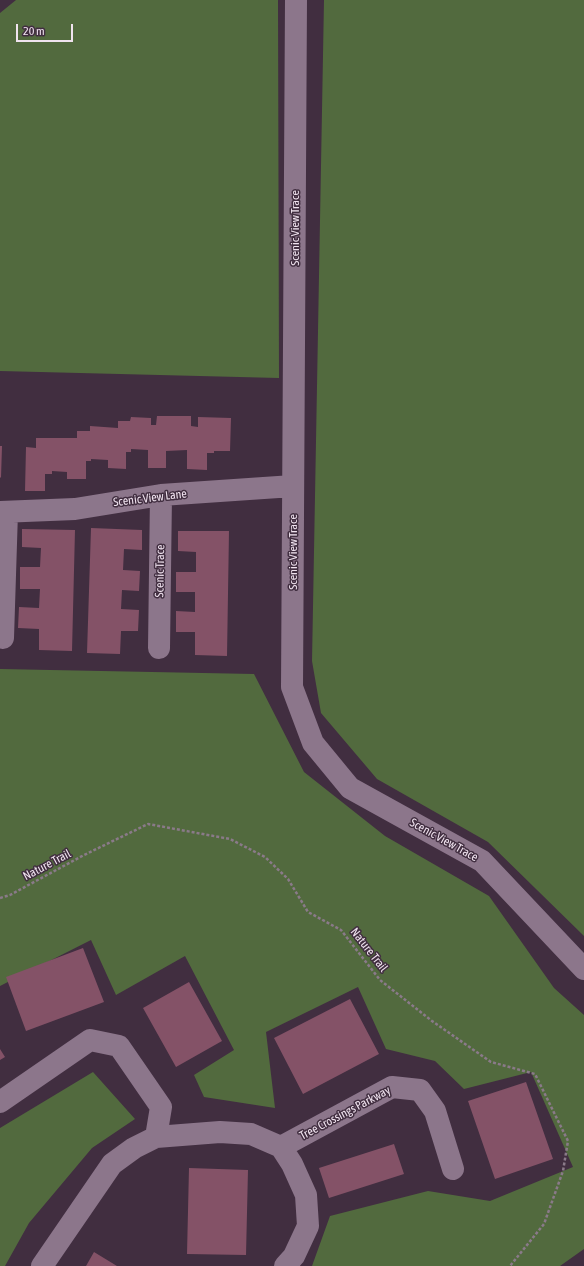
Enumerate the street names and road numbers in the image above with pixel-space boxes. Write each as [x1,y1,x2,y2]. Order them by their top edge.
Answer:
street label: Scenic View Trace [288,190,302,266]
street label: Scenic View Lane [112,486,188,510]
street label: Scenic View Trace [286,514,300,590]
street label: Scenic Trace [152,544,168,598]
street label: Scenic View Trace [407,815,481,865]
street label: Nature Trail [21,846,73,884]
street label: Nature Trail [347,925,391,975]
street label: Tree Crossings Parkway [297,1083,393,1143]

